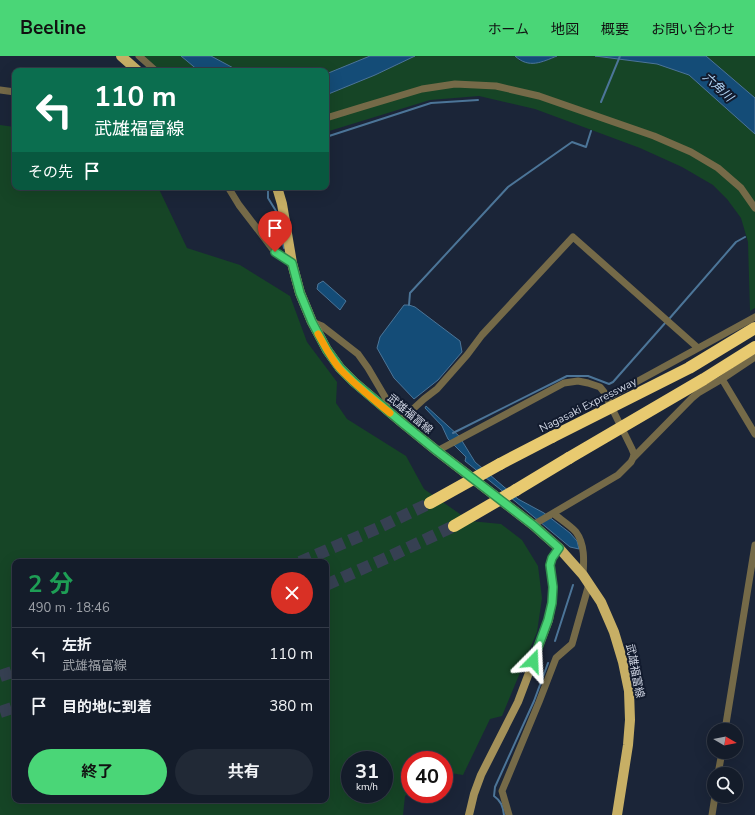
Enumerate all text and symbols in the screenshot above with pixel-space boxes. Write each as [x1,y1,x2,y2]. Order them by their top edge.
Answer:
text: Beeline [20,15,86,41]
text: ホーム [487,20,529,39]
text: 地図 [551,20,579,39]
text: 概要 [601,20,629,39]
text: お問い合わせ [651,20,735,39]
water label: 六角川 [699,69,738,106]
text: 110 m [94,78,177,116]
icon: left [28,84,80,136]
text: 武雄福富線 [94,117,184,141]
icon: arrive [81,160,103,182]
text: その先 [28,162,73,182]
pin [258,211,292,252]
icon: arrive [264,217,286,239]
street label: Nagasaki Expressway [537,374,640,436]
street label: 武雄福富線 [384,391,436,437]
text: 2 分 [28,568,73,600]
button: close [271,572,313,614]
text: 490 m · 18:46 [28,599,110,617]
text: 左折 [62,635,92,655]
position arrow [512,640,554,682]
icon: left [28,643,50,665]
street label: 武雄福富線 [622,643,648,699]
text: 110 m [269,644,313,664]
text: 武雄福富線 [62,657,127,675]
icon: arrive [28,695,50,717]
text: 380 m [269,696,313,716]
text: 目的地に到着 [62,697,152,717]
north arrow [707,723,743,759]
map controls [707,723,743,803]
button: 終了 [28,749,167,795]
button: 共有 [175,749,313,795]
speed limit sign: 40 [401,751,453,803]
text: 31 [355,758,379,785]
button: search [707,767,743,803]
text: km/h [356,780,378,794]

